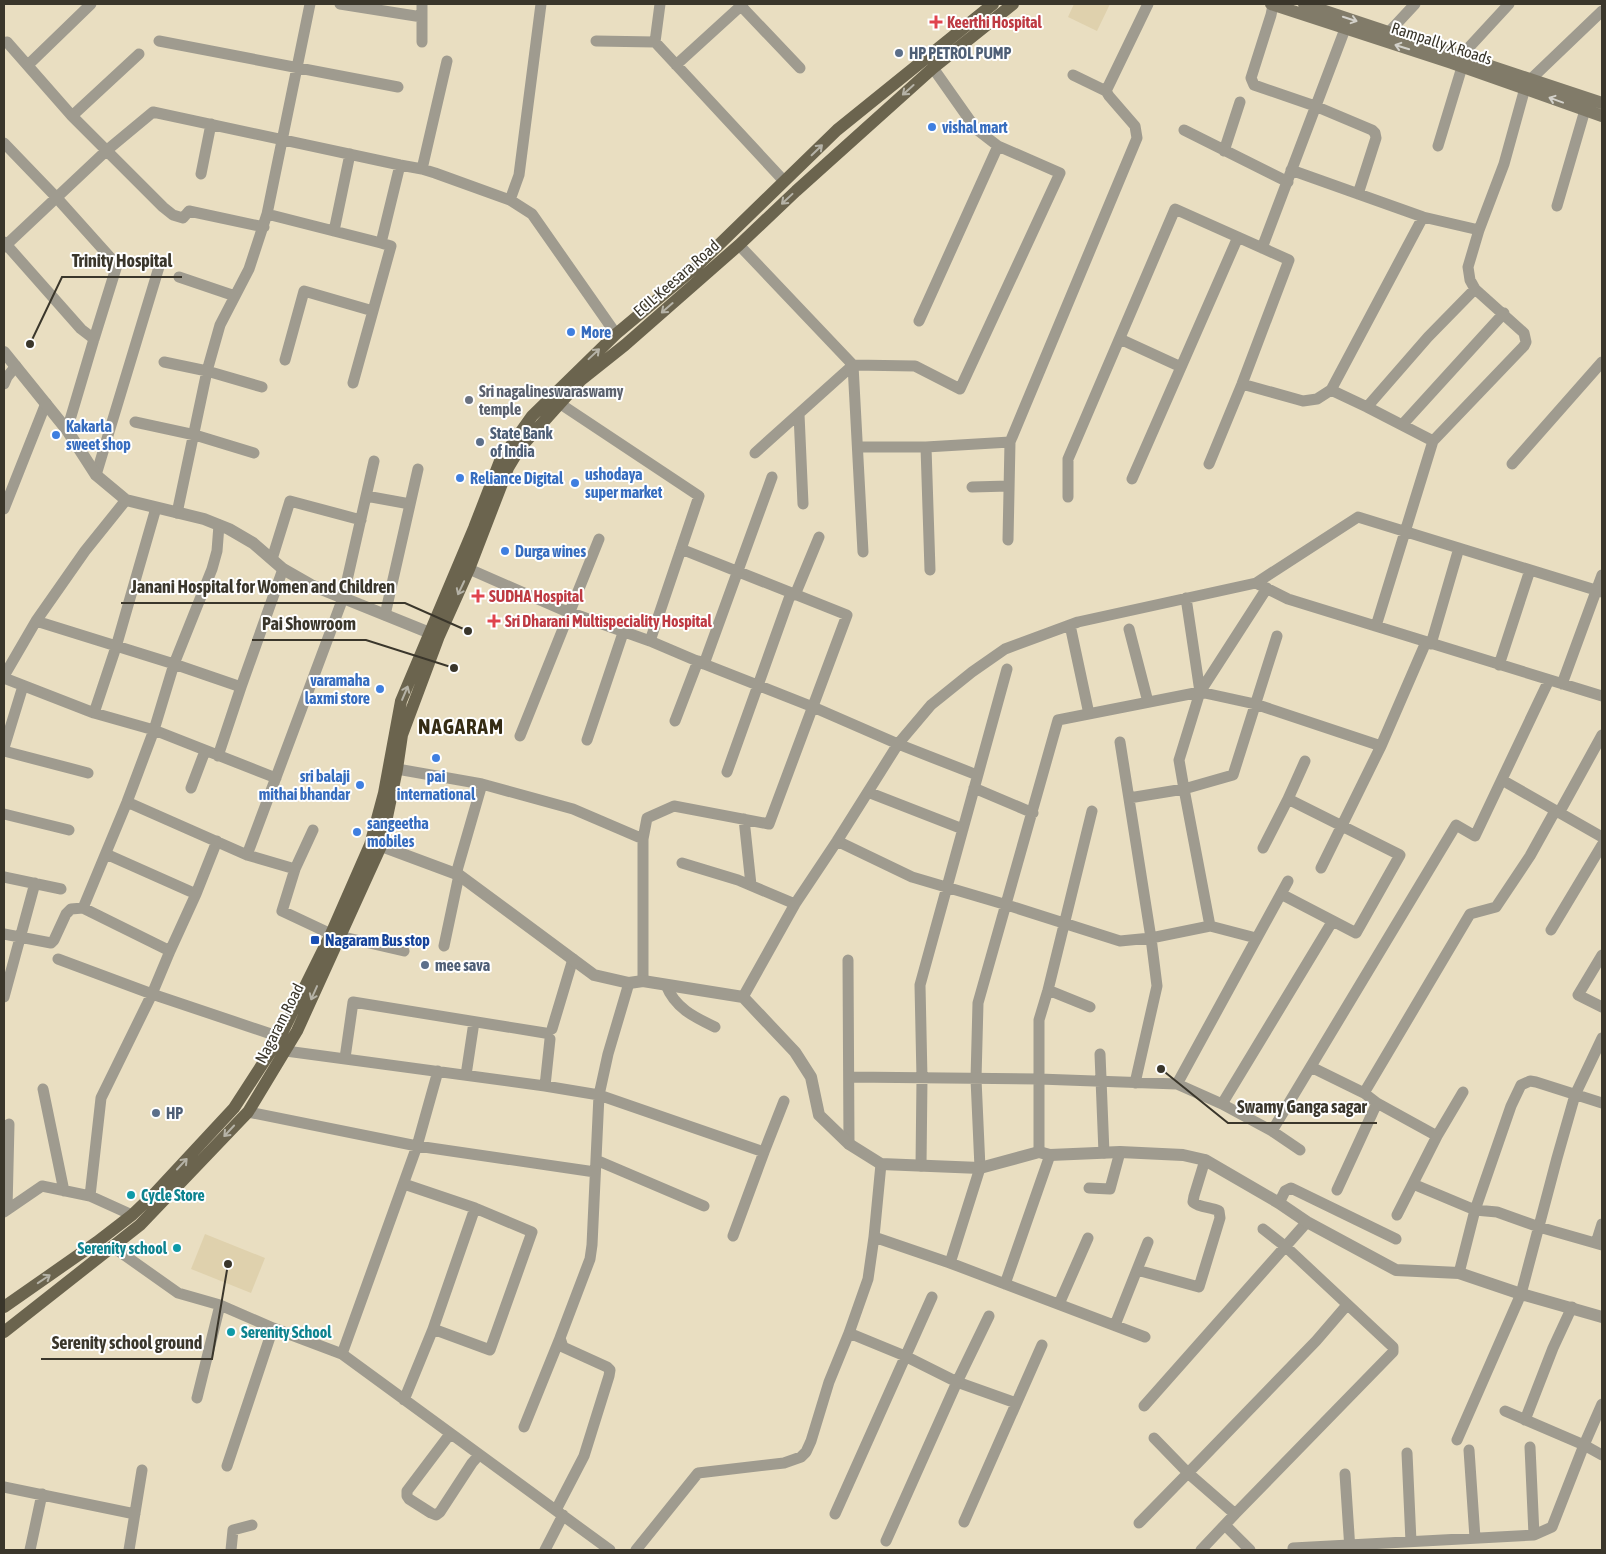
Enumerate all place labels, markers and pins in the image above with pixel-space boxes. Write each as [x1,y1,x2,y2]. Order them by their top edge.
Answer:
place label: Keerthi Hospital [947,13,1043,31]
marker: Keerthi Hospital [929,15,943,29]
place label: HP PETROL PUMP [909,44,1012,62]
marker: HP PETROL PUMP [893,47,905,59]
place label: vishal mart [942,118,1008,136]
marker: vishal mart [926,121,938,133]
callout: Trinity Hospital [62,244,182,277]
place label: More [581,323,611,341]
marker: More [565,326,577,338]
place label: Sri nagalineswaraswamy temple [478,382,624,418]
marker: Sri nagalineswaraswamy temple [463,394,475,406]
place label: Kakarla sweet shop [66,417,131,453]
place label: State Bank of India [490,424,553,460]
marker: Kakarla sweet shop [50,429,62,441]
marker: State Bank of India [474,436,486,448]
place label: ushodaya super market [585,465,663,501]
place label: Reliance Digital [470,469,564,487]
marker: Reliance Digital [454,472,466,484]
marker: ushodaya super market [569,477,581,489]
place label: Durga wines [515,542,586,560]
marker: Durga wines [499,545,511,557]
callout: Janani Hospital for Women and Children [121,570,405,603]
place label: SUDHA Hospital [489,587,584,605]
marker: SUDHA Hospital [471,589,485,603]
callout: Pai Showroom [252,607,366,640]
place label: Sri Dharani Multispeciality Hospital [505,612,712,630]
marker: Sri Dharani Multispeciality Hospital [487,614,501,628]
place label: varamaha laxmi store [305,671,370,707]
marker: varamaha laxmi store [374,683,386,695]
marker: pai international [430,752,442,764]
place label: sri balaji mithai bhandar [259,767,350,803]
place label: pai international [397,767,476,803]
marker: sri balaji mithai bhandar [354,779,366,791]
place label: sangeetha mobiles [367,814,429,850]
marker: sangeetha mobiles [351,826,363,838]
place label: Nagaram Bus stop [325,931,430,949]
marker: Nagaram Bus stop [309,934,321,946]
place label: mee sava [435,956,490,974]
marker: mee sava [419,959,431,971]
callout: Swamy Ganga sagar [1228,1090,1377,1123]
place label: HP [166,1104,183,1122]
marker: HP [150,1107,162,1119]
place label: Cycle Store [141,1186,205,1204]
marker: Cycle Store [125,1189,137,1201]
place label: Serenity school [78,1239,168,1257]
marker: Serenity school [171,1242,183,1254]
place label: Serenity School [241,1323,332,1341]
callout: Serenity school ground [41,1326,212,1359]
marker: Serenity School [225,1326,237,1338]

